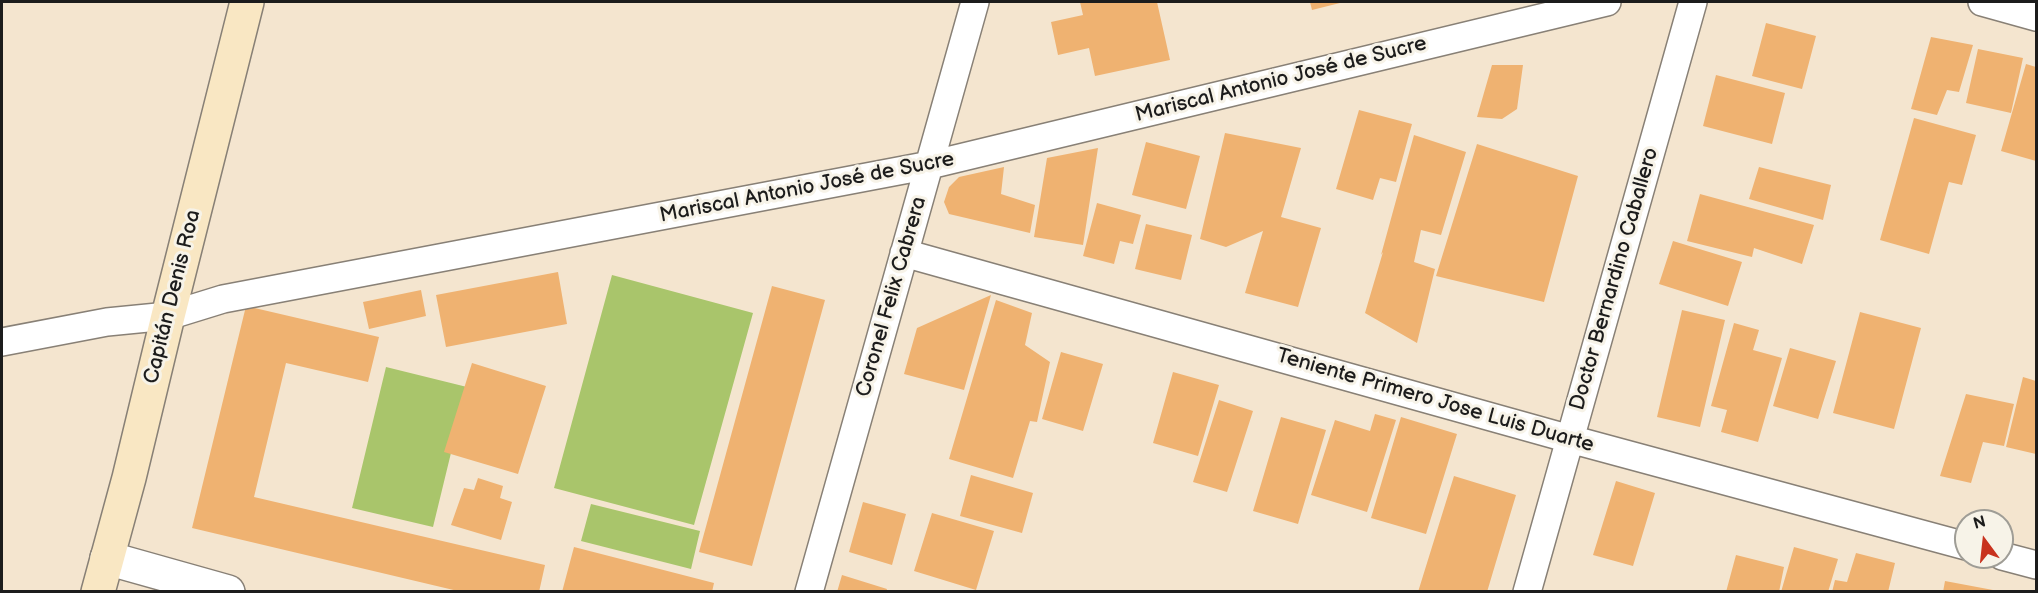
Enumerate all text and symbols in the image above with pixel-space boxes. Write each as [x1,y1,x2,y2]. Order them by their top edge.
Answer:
street label: Mariscal Antonio José de Sucre [1133,32,1429,128]
street label: Doctor Bernardino Caballero [1565,145,1665,413]
street label: Mariscal Antonio José de Sucre [658,147,956,229]
street label: Coronel Felix Cabrera [851,194,933,400]
street label: Capitán Denis Roa [139,208,207,386]
street label: Teniente Primero Jose Luis Duarte [1273,344,1597,458]
north arrow [1954,509,2014,569]
text: N [1971,512,1988,534]

